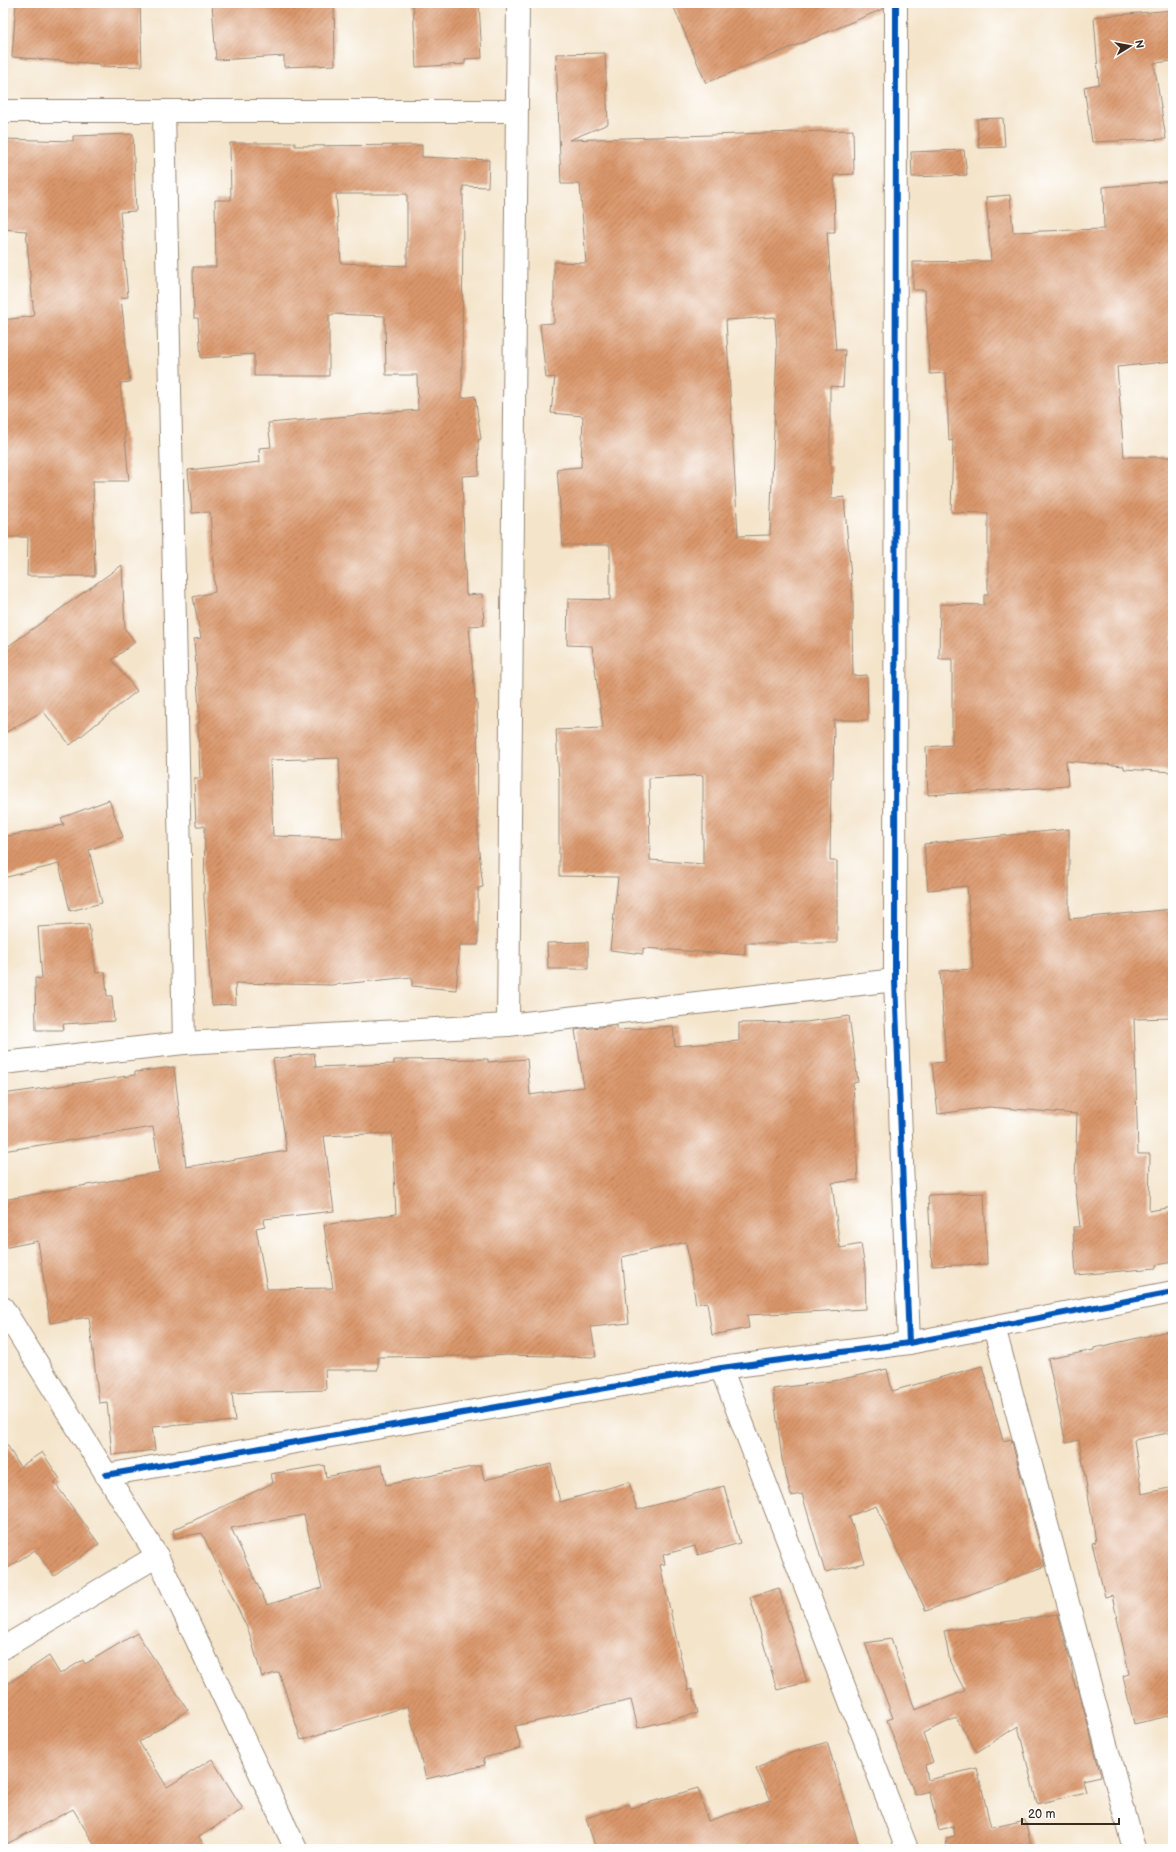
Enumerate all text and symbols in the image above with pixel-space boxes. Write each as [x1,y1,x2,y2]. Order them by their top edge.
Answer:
north arrow [1110,26,1150,66]
text: N [1132,39,1146,49]
scale bar [1022,1800,1119,1826]
text: 20 m [1028,1807,1055,1822]

